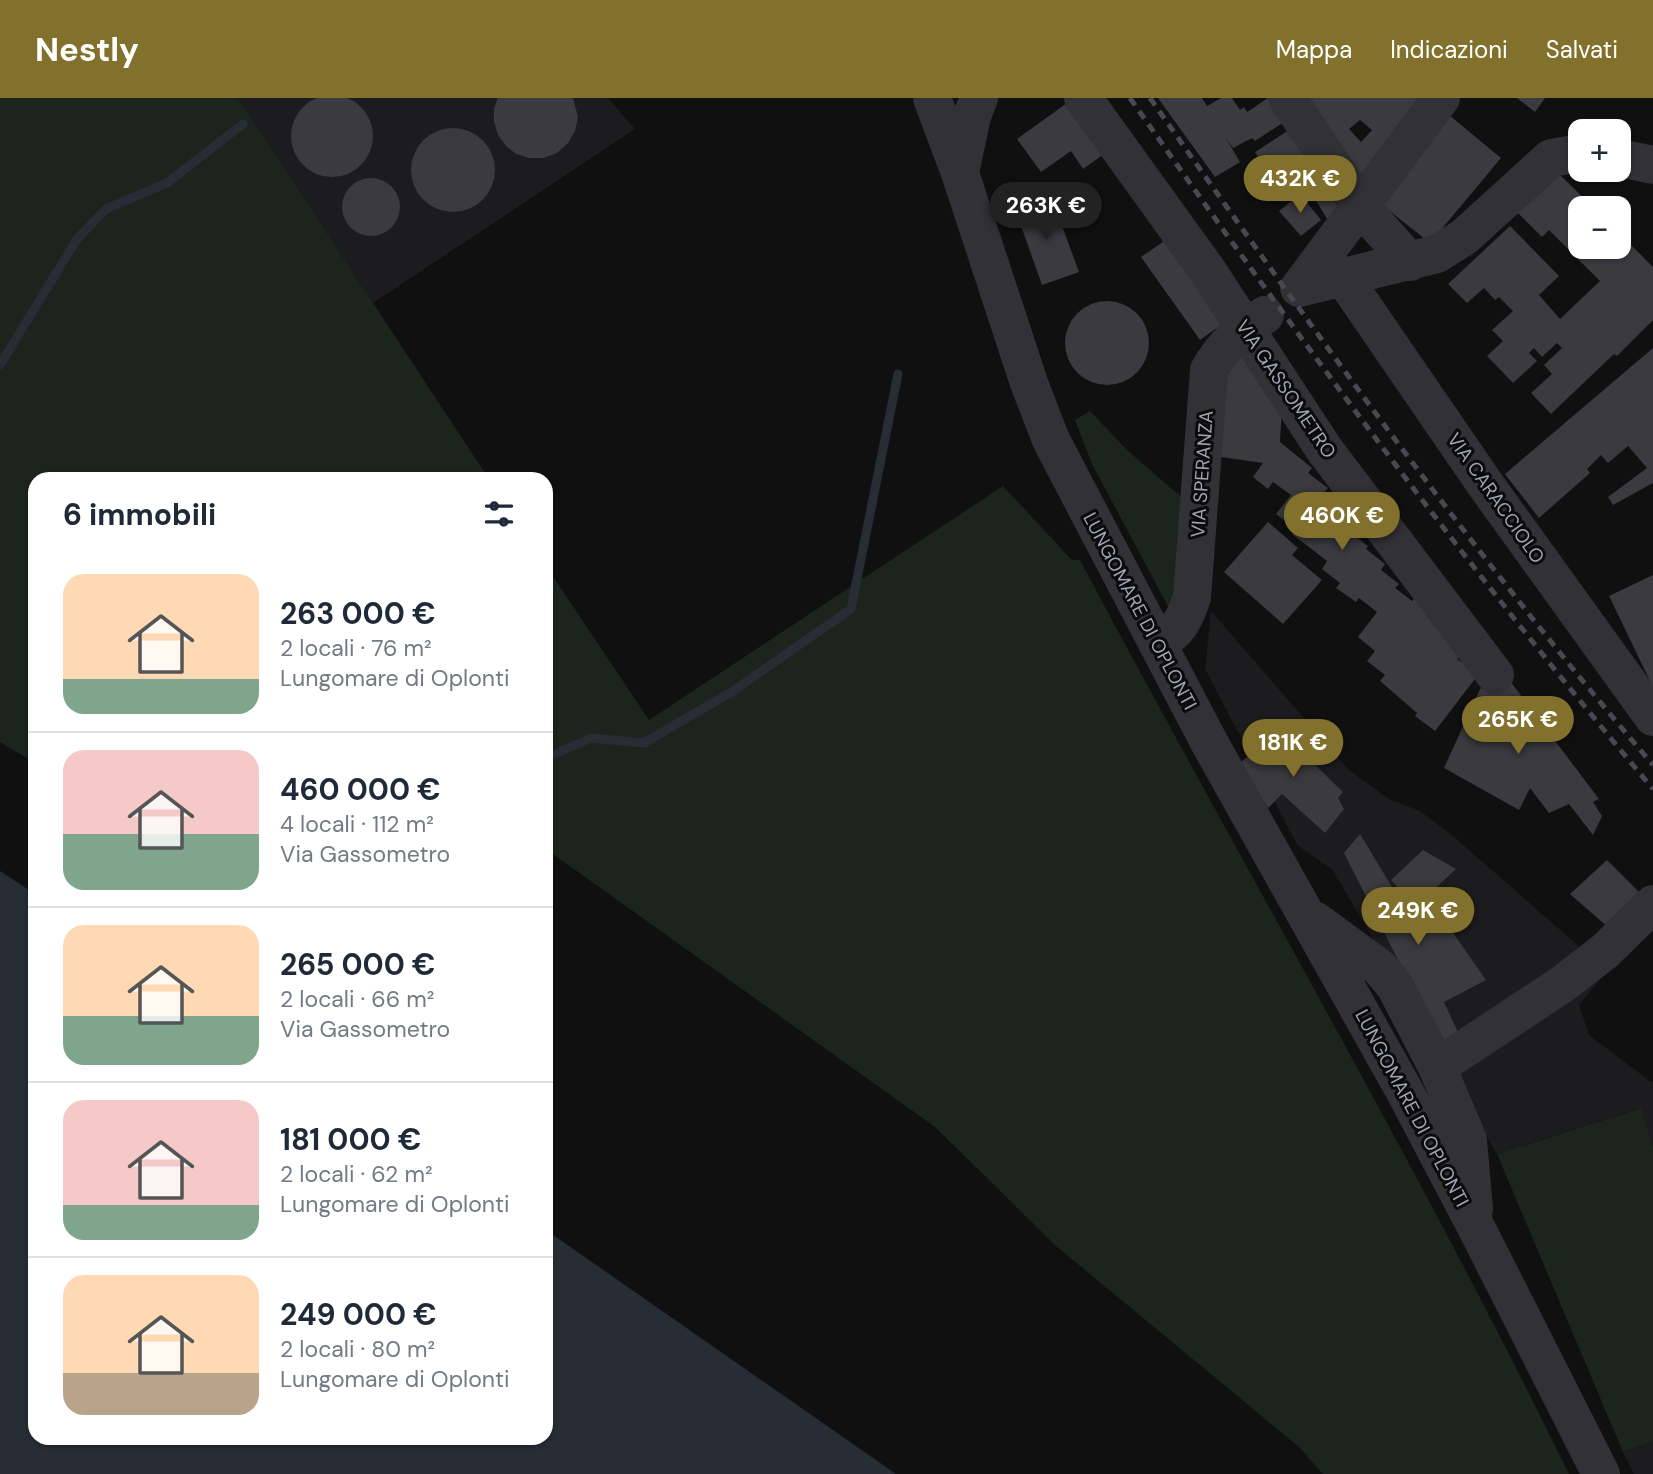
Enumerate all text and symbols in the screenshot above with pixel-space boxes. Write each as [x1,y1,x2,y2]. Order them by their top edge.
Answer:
text: Nestly [35,28,139,71]
text: Mappa [1276,34,1352,65]
text: Indicazioni [1390,34,1508,65]
text: Salvati [1546,34,1618,65]
map controls [1568,119,1631,259]
button: + [1568,119,1631,182]
pin: 432K € [1243,156,1357,215]
text: 432K € [1260,163,1340,193]
pin: 263K € [989,183,1103,242]
text: 263K € [1006,190,1086,220]
button: − [1568,196,1631,259]
street label: VIA GASSOMETRO [1230,315,1342,463]
street label: VIA SPERANZA [1185,409,1219,538]
street label: VIA CARACCIOLO [1442,428,1550,568]
pin: 460K € [1285,492,1399,552]
text: 6 immobili [63,495,216,534]
icon: filters [480,495,518,533]
text: 460K € [1300,500,1384,530]
street label: LUNGOMARE DI OPLONTI [1077,508,1203,714]
text: 263 000 € [280,594,436,633]
icon: home [119,602,203,686]
text: 2 locali · 76 m² [280,633,432,663]
text: Lungomare di Oplonti [280,663,510,693]
pin: 265K € [1461,696,1575,756]
text: 265K € [1478,704,1558,734]
pin: 181K € [1236,720,1350,779]
text: 181K € [1258,727,1328,757]
text: 460 000 € [280,770,441,809]
icon: home [119,778,203,862]
text: 4 locali · 112 m² [280,809,434,839]
text: Via Gassometro [280,839,450,869]
pin: 249K € [1361,888,1475,947]
text: 249K € [1377,895,1459,925]
text: 265 000 € [280,945,436,984]
icon: home [119,953,203,1037]
text: 2 locali · 66 m² [280,984,434,1014]
street label: LUNGOMARE DI OPLONTI [1349,1005,1475,1211]
text: Via Gassometro [280,1014,450,1044]
text: 181 000 € [280,1120,421,1159]
icon: home [119,1128,203,1212]
text: 2 locali · 62 m² [280,1159,433,1189]
text: Lungomare di Oplonti [280,1189,510,1219]
text: 249 000 € [280,1295,437,1334]
icon: home [119,1303,203,1387]
text: 2 locali · 80 m² [280,1334,435,1364]
text: Lungomare di Oplonti [280,1364,510,1394]

